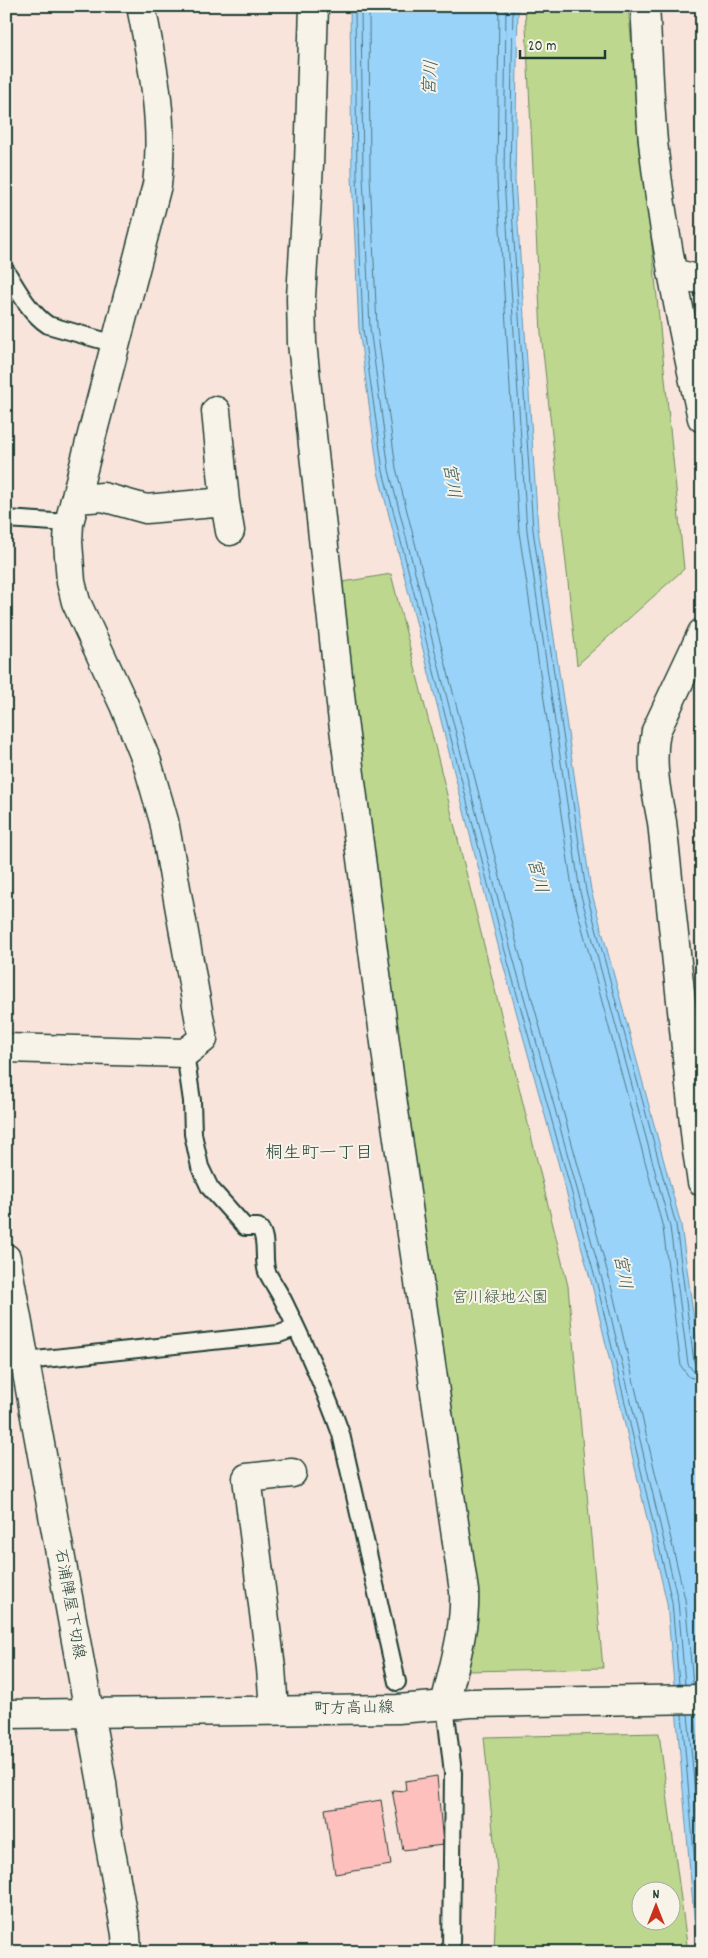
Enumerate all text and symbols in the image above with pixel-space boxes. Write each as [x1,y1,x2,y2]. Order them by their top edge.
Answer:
scale bar [520,28,606,60]
text: 20 m [528,36,556,58]
water label: 宮川 [418,59,446,97]
water label: 宮川 [435,461,465,501]
water label: 宮川 [520,856,552,896]
district label: 桐生町一丁目 [265,1142,373,1167]
water label: 宮川 [606,1252,636,1292]
park label: 宮川緑地公園 [452,1287,548,1310]
street label: 石浦陣屋下切線 [48,1547,90,1661]
street label: 町方高山線 [314,1697,394,1721]
north arrow [630,1880,680,1930]
text: N [653,1885,660,1905]

